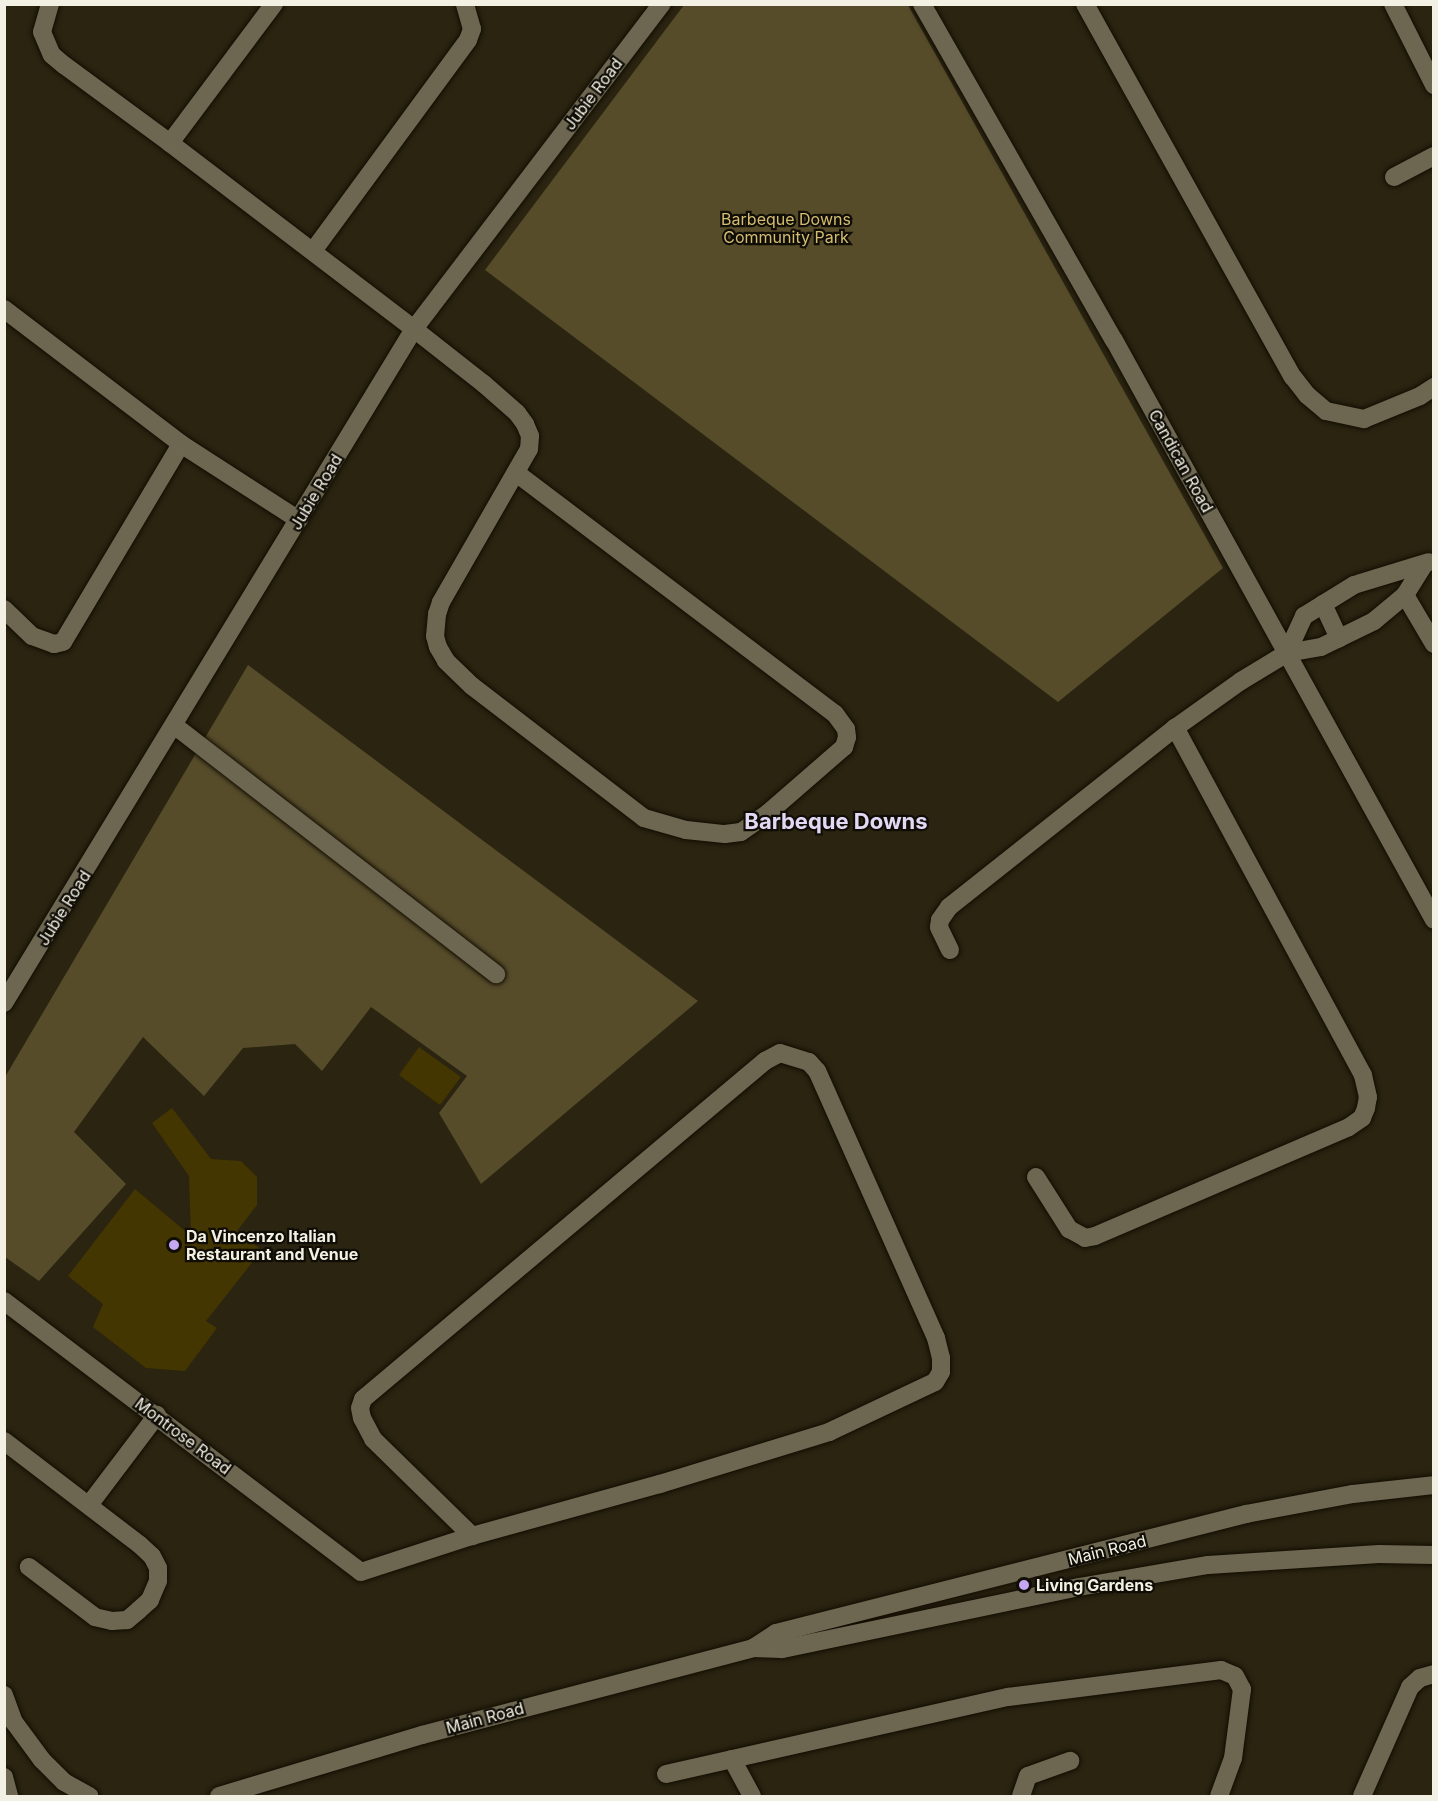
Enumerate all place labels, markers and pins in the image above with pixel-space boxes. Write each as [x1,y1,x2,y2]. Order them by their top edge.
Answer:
place label: Da Vincenzo Italian Restaurant and Venue [186,1226,358,1264]
marker: Da Vincenzo Italian Restaurant and Venue [167,1238,181,1252]
place label: Living Gardens [1036,1575,1153,1595]
marker: Living Gardens [1017,1578,1031,1592]

